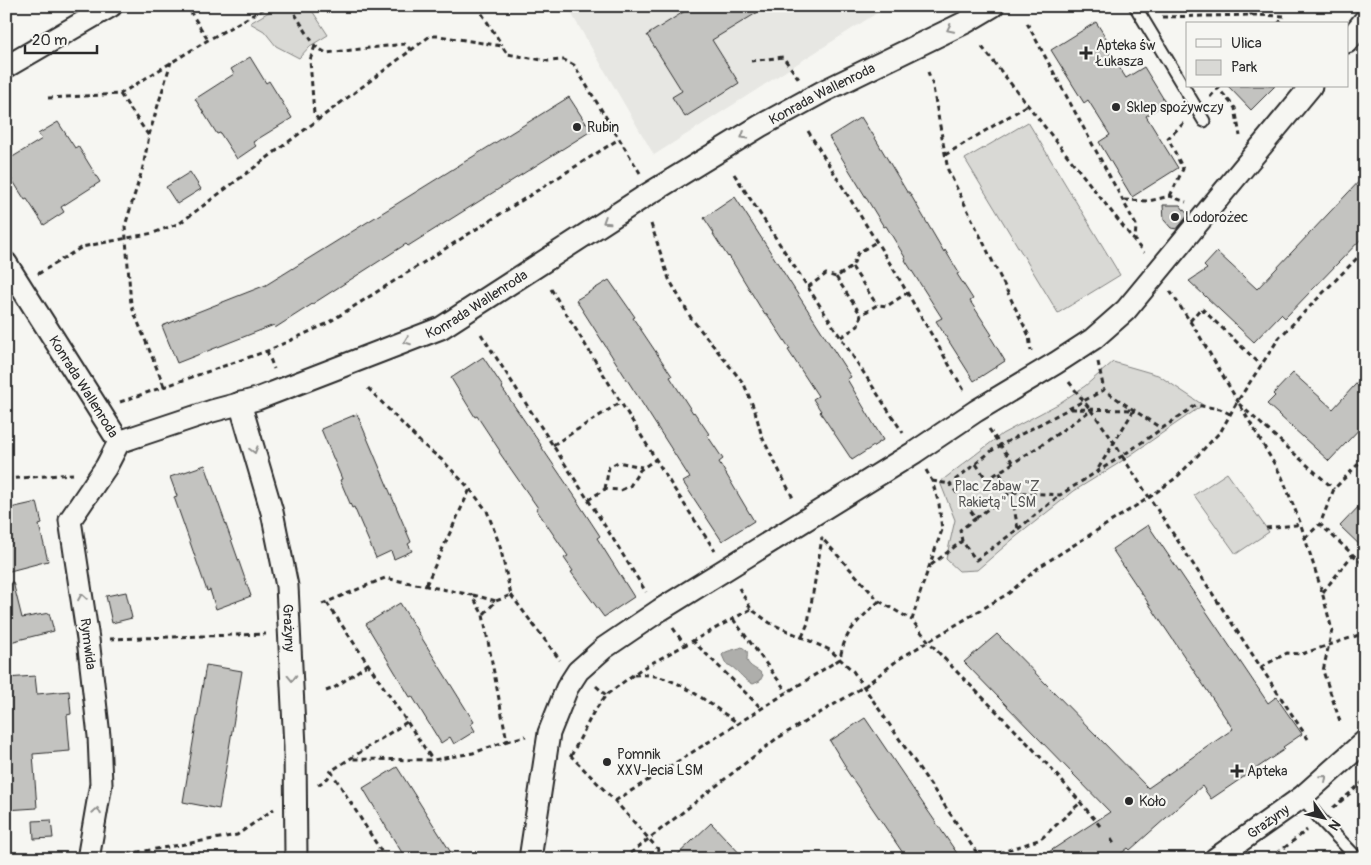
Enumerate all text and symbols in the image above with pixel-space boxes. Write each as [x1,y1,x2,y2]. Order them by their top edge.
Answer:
scale bar [25,22,98,54]
legend [1186,22,1348,88]
one-way arrow [946,23,955,34]
text: 20 m [32,31,67,50]
text: Ulica [1231,34,1262,53]
place label: Apteka św Łukasza [1095,37,1156,70]
marker: Apteka św Łukasza [1080,47,1092,59]
text: Park [1231,58,1258,77]
street label: Konrada Wallenroda [766,59,878,128]
place label: Sklep spożywczy [1126,99,1223,116]
marker: Sklep spożywczy [1110,101,1122,113]
place label: Rubin [587,119,619,136]
marker: Rubin [571,121,583,133]
one-way arrow [740,130,749,139]
place label: Lodorożec [1185,209,1248,226]
marker: Lodorożec [1169,211,1181,223]
one-way arrow [602,215,611,225]
street label: Konrada Wallenroda [423,266,530,342]
street label: Konrada Wallenroda [45,332,122,441]
one-way arrow [403,334,412,345]
one-way arrow [249,445,259,454]
park label: Plac Zabaw "Z Rakietą" LSM [955,478,1040,511]
one-way arrow [77,593,88,601]
street label: Grażyny [279,604,299,652]
street label: Rymwida [76,617,100,671]
one-way arrow [287,674,298,682]
place label: Pomnik XXV-lecia LSM [617,746,703,779]
marker: Pomnik XXV-lecia LSM [601,756,613,768]
place label: Apteka [1247,763,1288,780]
marker: Apteka [1231,765,1243,777]
one-way arrow [1319,775,1328,784]
north arrow [1298,792,1348,842]
place label: Koło [1139,793,1166,810]
marker: Koło [1123,795,1135,807]
street label: Grażyny [1244,800,1292,842]
one-way arrow [91,806,101,815]
text: N [1325,816,1344,834]

